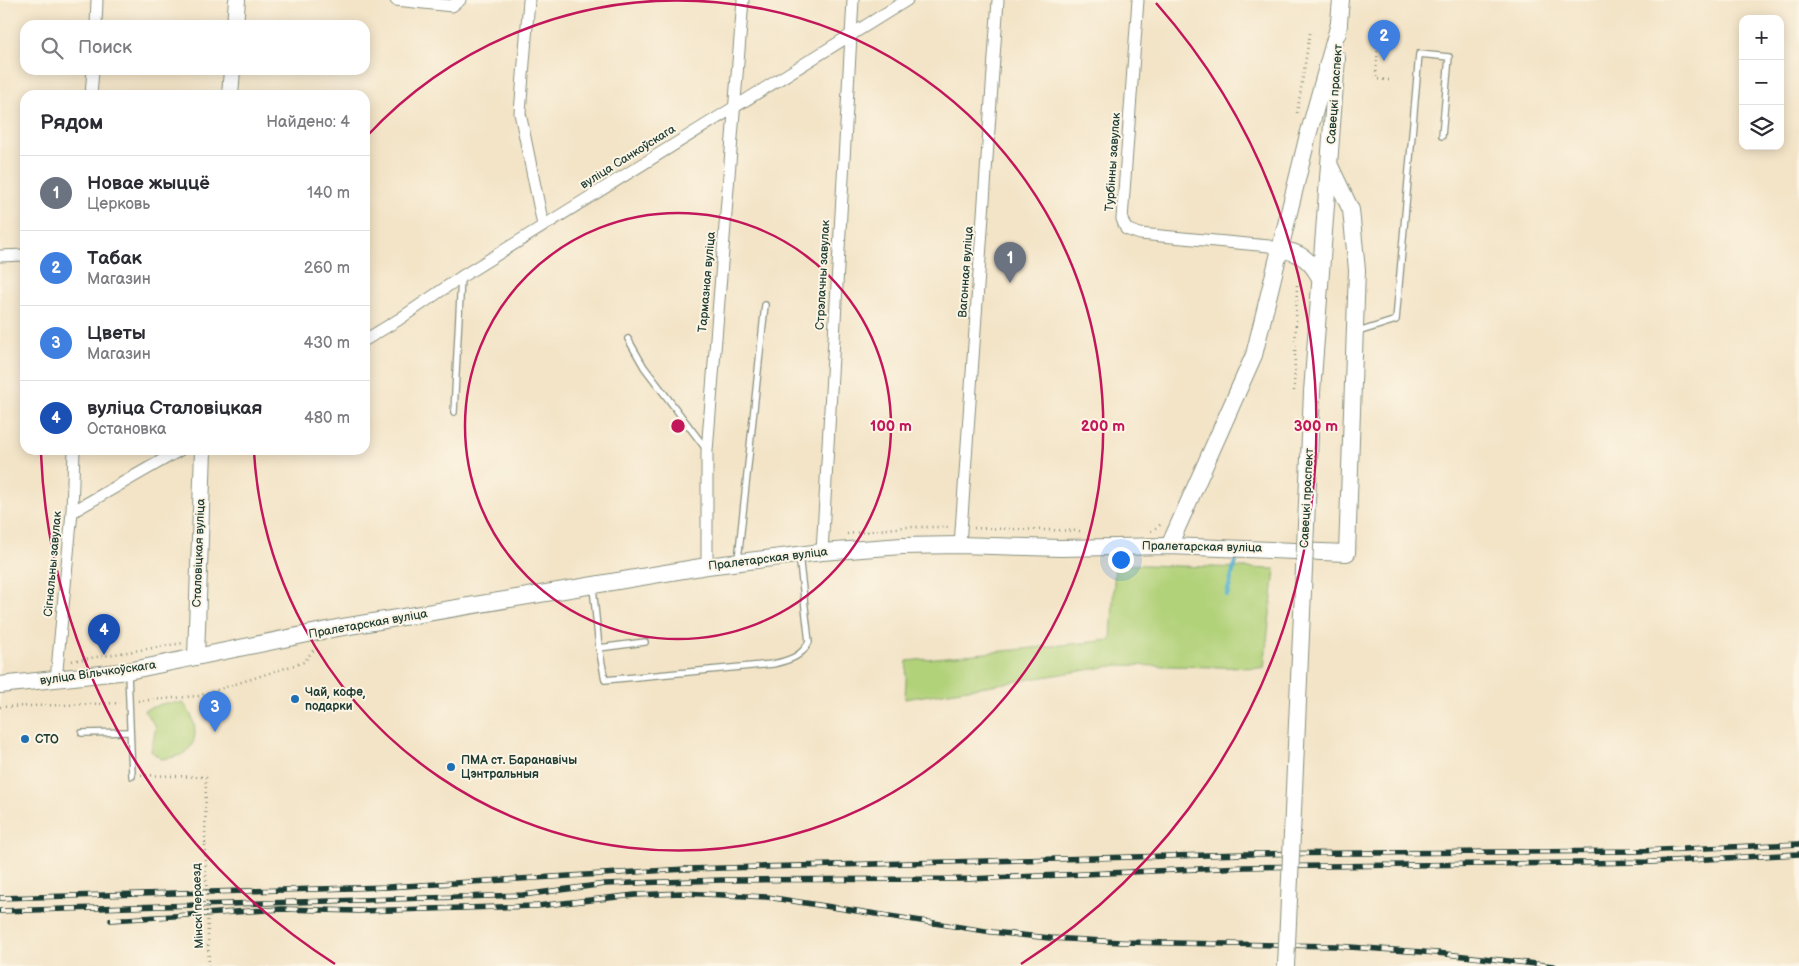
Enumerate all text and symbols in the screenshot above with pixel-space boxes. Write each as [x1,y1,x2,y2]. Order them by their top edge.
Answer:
map controls [1739,15,1784,150]
button: + [1739,15,1784,60]
search box [20,20,370,75]
pin: 2 [1368,20,1400,61]
icon: search [38,34,66,62]
text: Поиск [78,36,132,59]
street label: Савецкі праспект [1324,43,1346,144]
button: − [1739,60,1784,105]
button: layers [1739,105,1784,150]
text: Рядом [40,110,103,135]
street label: Турбінны завулак [1102,111,1124,212]
text: Найдено: 4 [266,113,350,132]
street label: вуліца Санкоўскага [578,122,678,192]
text: Новае жыццё [87,172,210,195]
text: 1 [53,184,59,203]
text: 140 m [307,184,350,203]
text: Церковь [87,195,150,214]
street label: Стрэлачны завулак [813,219,833,330]
street label: Вагонная вуліца [955,226,977,318]
street label: Тармазная вуліца [695,231,719,333]
pin: 1 [994,242,1026,283]
text: Табак [87,247,142,270]
text: 2 [51,259,61,278]
text: 260 m [304,259,350,278]
text: Магазин [87,270,151,289]
text: Цветы [87,322,146,345]
text: 3 [51,334,61,353]
text: 430 m [303,334,350,353]
text: Магазин [87,345,151,364]
text: вуліца Сталовіцкая [87,397,262,420]
text: 4 [51,409,61,428]
text: 480 m [304,409,350,428]
centre of rings [669,417,687,435]
text: 100 m [870,417,912,436]
text: 200 m [1081,417,1125,436]
text: 300 m [1294,417,1338,436]
text: Остановка [87,420,166,439]
street label: Савецкі праспект [1297,447,1317,548]
street label: Сталовіцкая вуліца [190,498,208,608]
street label: Сігнальны завулак [41,510,65,617]
street label: Пралетарская вуліца [1142,538,1262,556]
street label: Пралетарская вуліца [707,544,829,574]
your location [1108,547,1134,573]
street label: Пралетарская вуліца [307,606,429,642]
pin: 4 [88,614,120,655]
street label: вуліца Вільчкоўскага [39,657,157,689]
place label: Чай, кофе, подарки [305,685,366,714]
pin: 3 [199,691,231,732]
marker: Чай, кофе, подарки [289,693,301,705]
place label: СТО [35,732,59,747]
marker: СТО [19,733,31,745]
place label: ПМА ст. Баранавічы Цэнтральныя [461,753,577,782]
marker: ПМА ст. Баранавічы Цэнтральныя [445,761,457,773]
street label: Мінскі пераезд [189,862,207,949]

